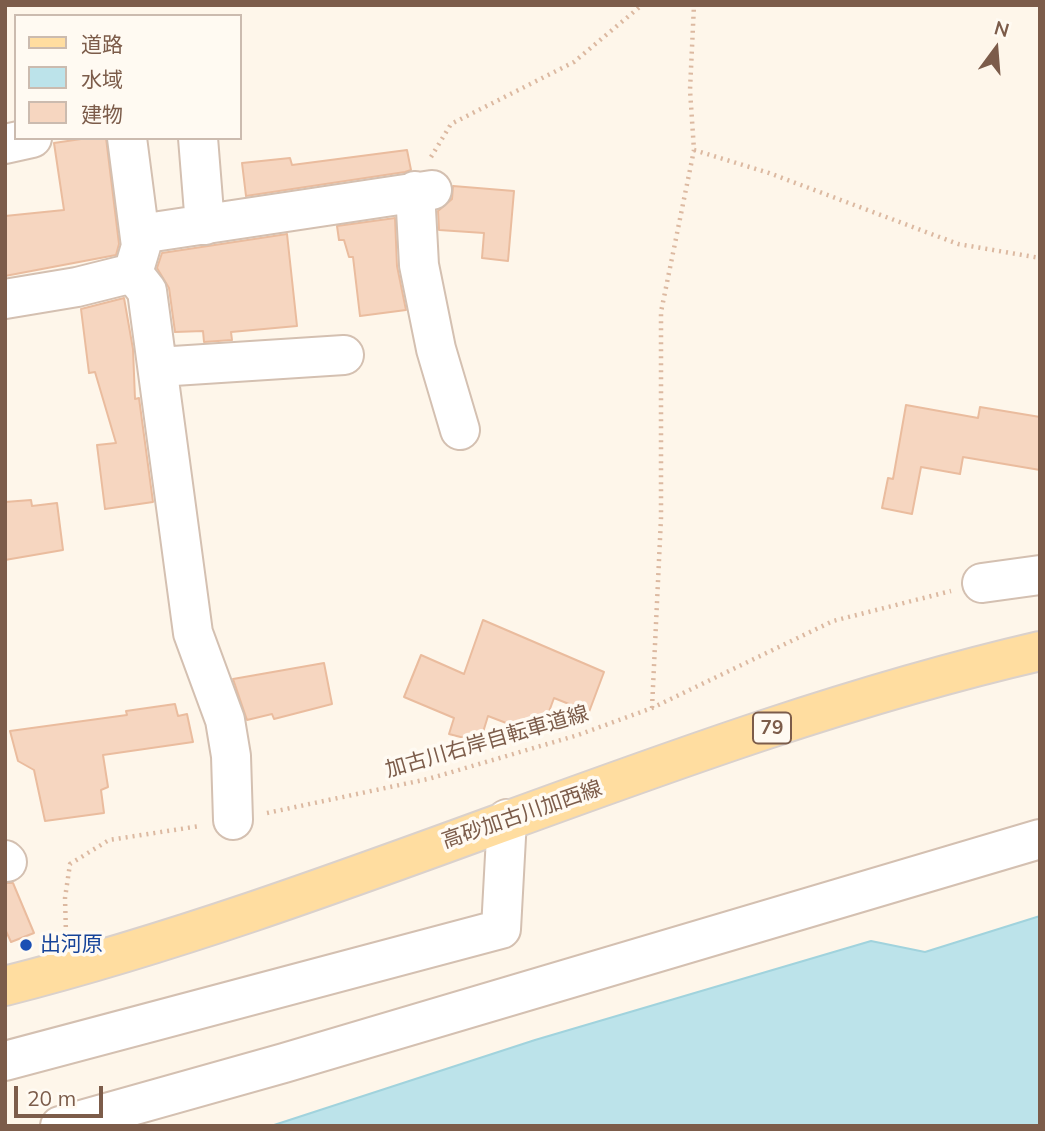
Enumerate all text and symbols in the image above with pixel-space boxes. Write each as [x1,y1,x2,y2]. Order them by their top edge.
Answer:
legend [14,14,242,140]
north arrow [961,14,1031,84]
text: N [992,15,1012,42]
text: 道路 [81,31,123,57]
text: 水域 [81,66,123,92]
text: 建物 [81,101,123,127]
street label: 加古川右岸自転車道線 [383,701,591,783]
road number: 79 [753,712,791,744]
street label: 高砂加古川加西線 [438,776,606,854]
place label: 出河原 [40,932,103,958]
marker: 出河原 [18,937,34,953]
scale bar [18,1072,107,1116]
text: 20 m [27,1085,76,1111]

